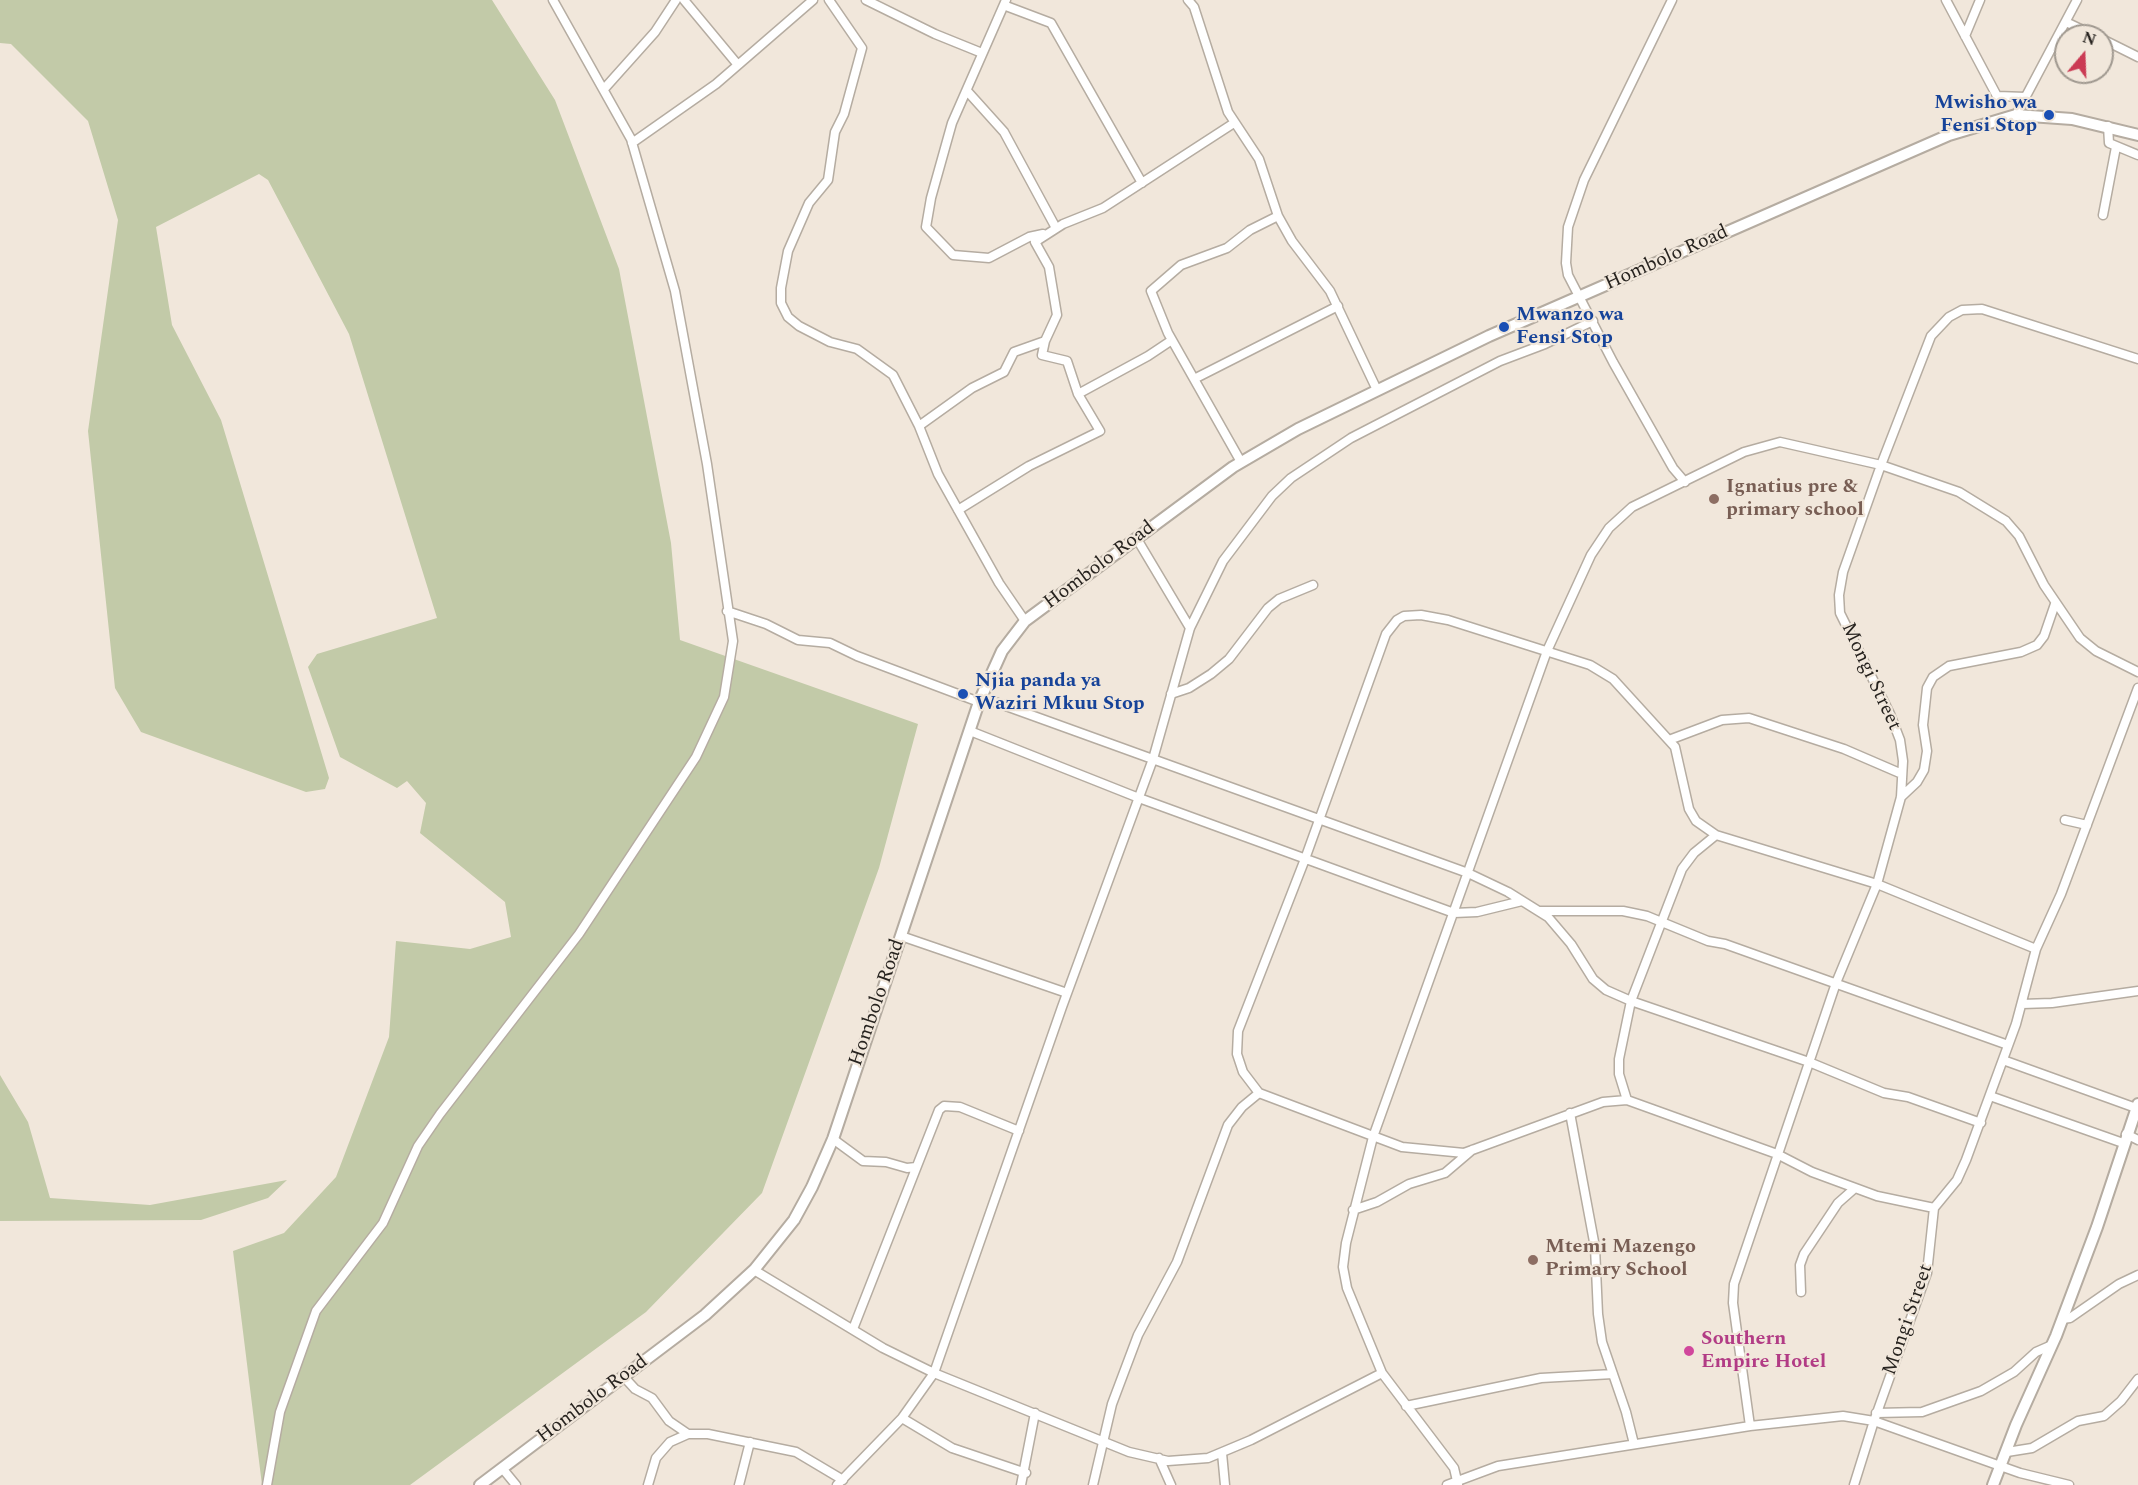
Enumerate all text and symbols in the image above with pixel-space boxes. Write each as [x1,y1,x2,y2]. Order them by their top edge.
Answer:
north arrow [2054,24,2114,84]
text: N [2079,25,2099,52]
place label: Mwisho wa Fensi Stop [1934,92,2037,139]
marker: Mwisho wa Fensi Stop [2042,108,2056,122]
street label: Hombolo Road [1601,221,1733,297]
place label: Mwanzo wa Fensi Stop [1516,304,1624,351]
marker: Mwanzo wa Fensi Stop [1497,320,1511,334]
place label: Ignatius pre & primary school [1726,476,1864,523]
marker: Ignatius pre & primary school [1707,492,1721,506]
street label: Hombolo Road [1040,516,1160,616]
street label: Mongi Street [1835,619,1905,735]
place label: Njia panda ya Waziri Mkuu Stop [975,670,1145,717]
marker: Njia panda ya Waziri Mkuu Stop [956,687,970,701]
street label: Hombolo Road [845,936,911,1070]
place label: Mtemi Mazengo Primary School [1545,1236,1696,1283]
marker: Mtemi Mazengo Primary School [1526,1253,1540,1267]
street label: Mongi Street [1879,1261,1939,1379]
place label: Southern Empire Hotel [1701,1328,1826,1375]
marker: Southern Empire Hotel [1682,1344,1696,1358]
street label: Hombolo Road [533,1350,653,1450]

